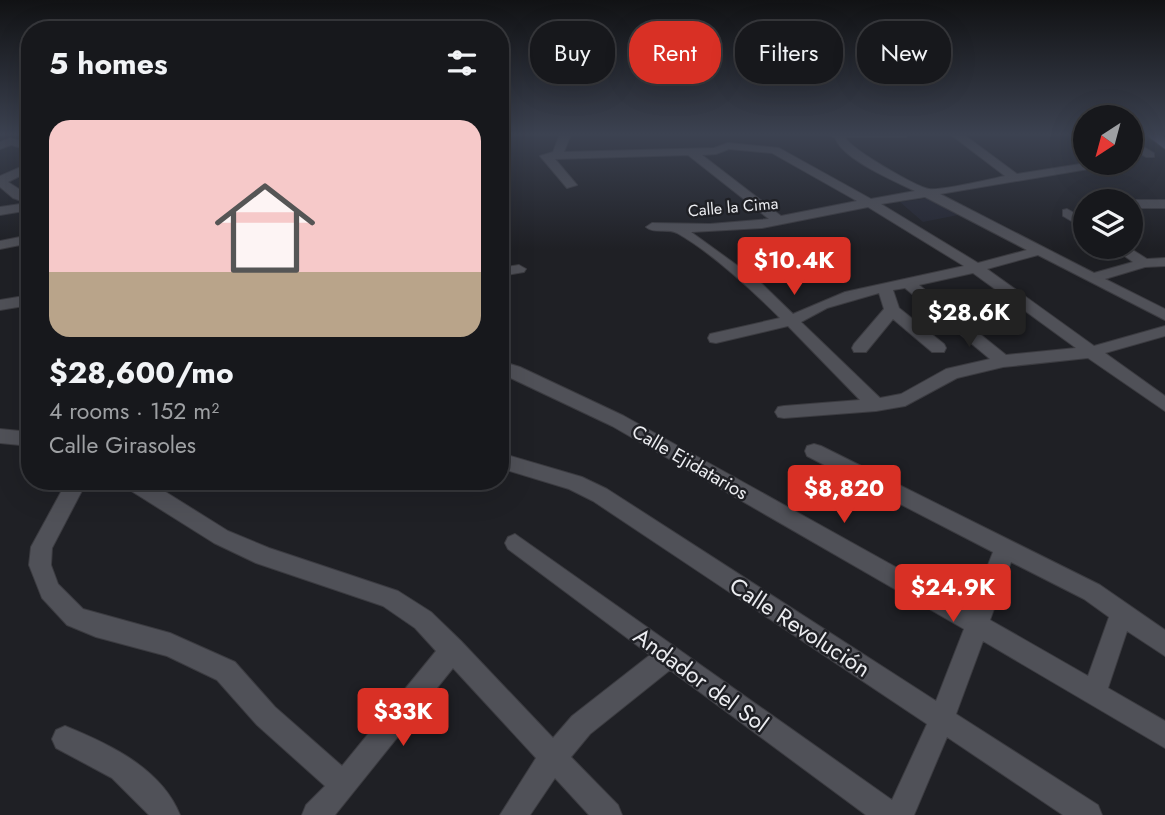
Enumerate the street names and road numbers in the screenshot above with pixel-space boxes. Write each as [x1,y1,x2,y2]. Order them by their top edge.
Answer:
street label: Calle la Cima [687,192,779,222]
street label: Calle Ejidatarios [627,418,753,506]
street label: Calle Revolución [723,569,877,685]
street label: Andador del Sol [626,619,776,741]

